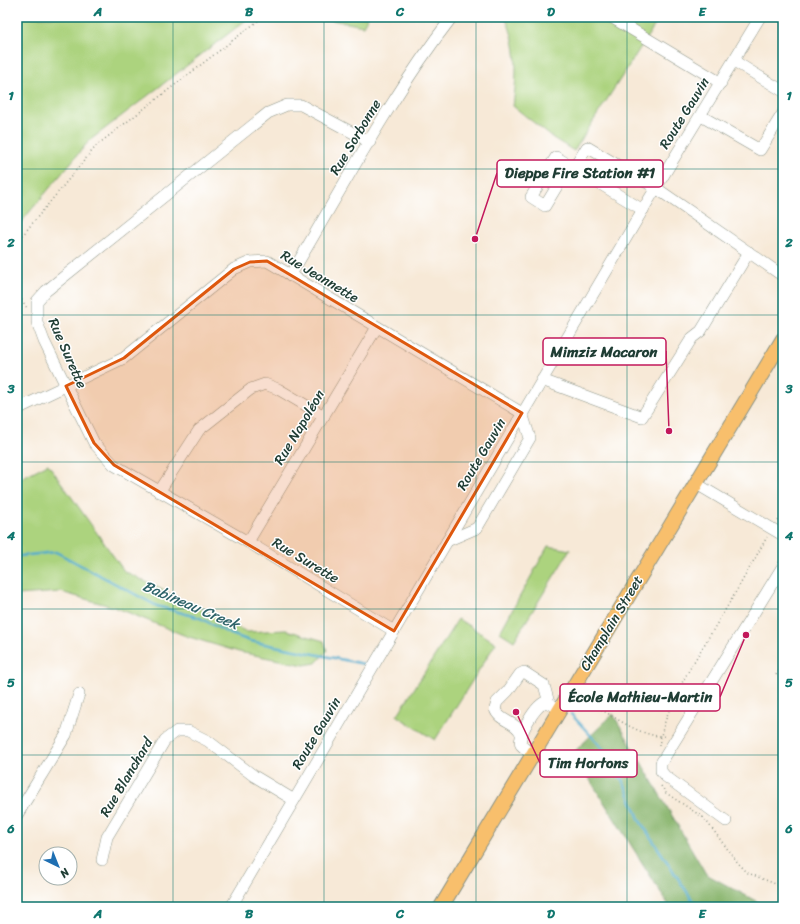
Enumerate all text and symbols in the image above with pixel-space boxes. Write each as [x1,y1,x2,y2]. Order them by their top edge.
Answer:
text: A [93,0,102,23]
text: B [245,0,254,23]
text: C [395,0,405,23]
text: D [547,0,555,23]
text: E [698,0,707,23]
street label: Route Gauvin [652,72,717,154]
text: 1 [8,84,14,107]
text: 1 [786,84,792,107]
street label: Rue Sorbonne [323,94,388,180]
callout: Dieppe Fire Station #1 [497,160,663,187]
text: Dieppe Fire Station #1 [505,160,656,186]
text: 2 [6,231,15,254]
text: 2 [784,231,793,254]
street label: Rue Jeannette [276,243,364,310]
street label: Rue Surette [41,314,94,392]
callout: Mimziz Macaron [543,338,666,365]
text: Mimziz Macaron [550,339,658,365]
text: 3 [6,377,15,400]
text: 3 [784,377,793,400]
street label: Rue Napoléon [267,384,332,470]
street label: Route Gauvin [450,413,513,495]
text: 4 [6,524,16,547]
text: 4 [784,524,794,547]
street label: Rue Surette [267,530,344,590]
street label: Champlain Street [573,571,650,676]
water label: Babineau Creek [139,573,245,638]
text: 5 [7,671,15,694]
text: 5 [785,671,793,694]
callout: École Mathieu-Martin [560,684,720,711]
text: École Mathieu-Martin [568,684,713,710]
street label: Route Gauvin [285,692,348,774]
street label: Rue Blanchard [93,731,161,822]
callout: Tim Hortons [540,750,637,777]
text: Tim Hortons [548,750,629,776]
text: 6 [6,817,15,840]
text: 6 [784,817,793,840]
north arrow [38,846,78,886]
text: N [55,863,74,883]
text: A [93,902,102,924]
text: B [245,902,254,924]
text: C [395,902,405,924]
text: D [547,902,555,924]
text: E [698,902,707,924]

